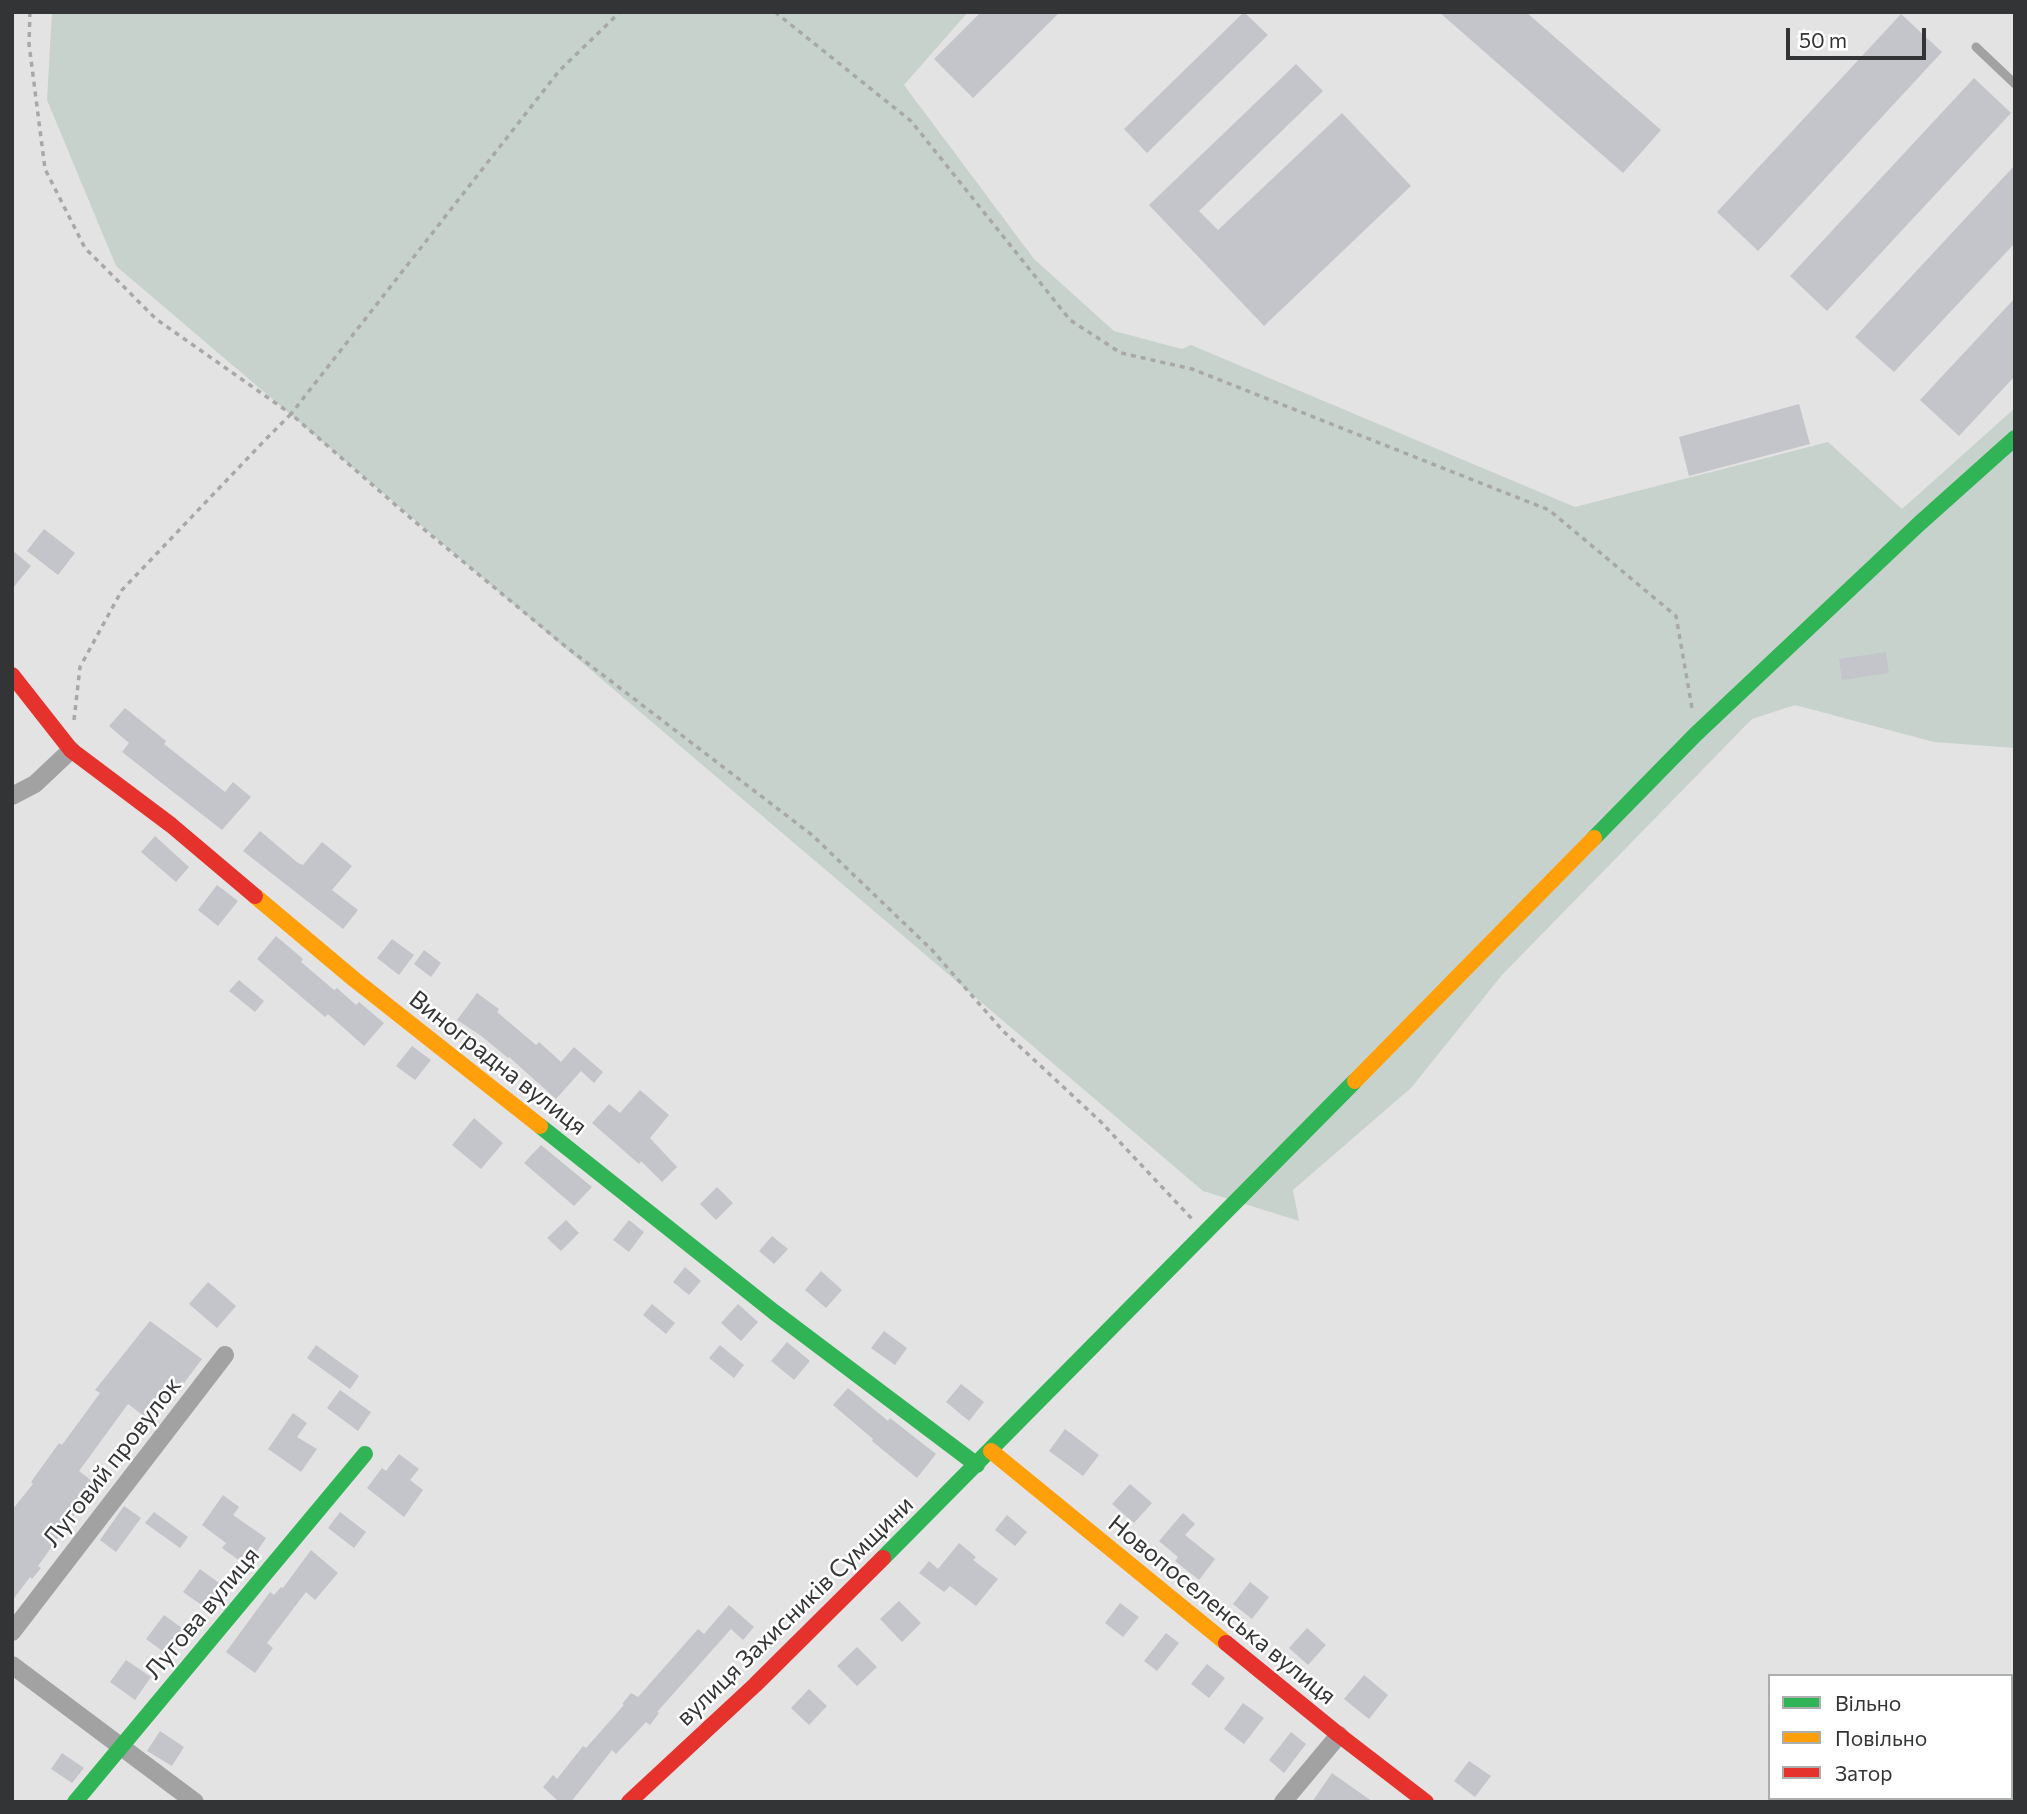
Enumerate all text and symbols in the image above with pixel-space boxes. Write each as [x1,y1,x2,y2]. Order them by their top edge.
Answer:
scale bar [1789,14,1929,58]
text: 50 m [1799,27,1847,52]
street label: Виноградна вулиця [403,985,593,1141]
street label: Луговий провулок [37,1371,187,1553]
street label: вулиця Захисників Сумщини [671,1490,919,1732]
street label: Новопоселенська вулиця [1102,1509,1342,1711]
street label: Лугова вулиця [138,1541,266,1685]
legend [1768,1674,2013,1800]
text: Вільно [1835,1690,1901,1715]
text: Повільно [1835,1725,1927,1750]
text: Затор [1835,1760,1892,1785]

